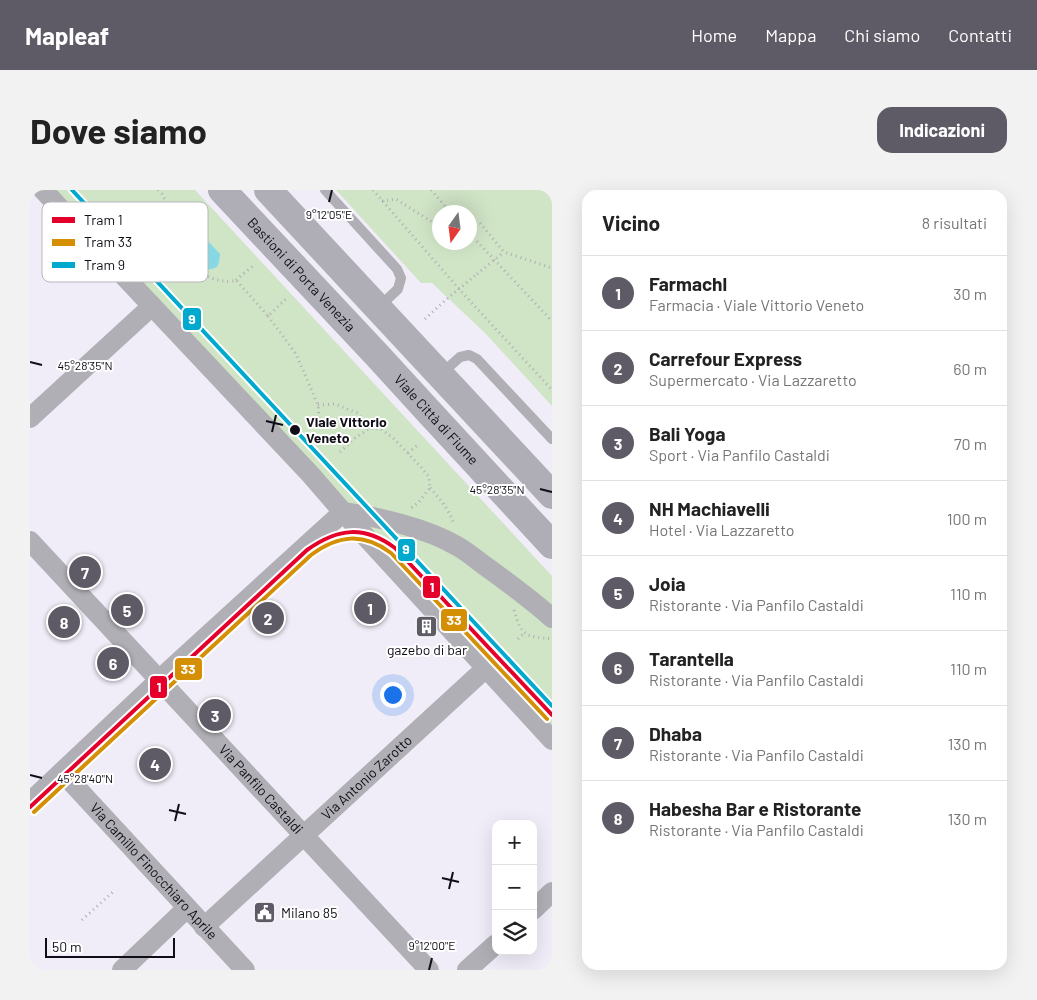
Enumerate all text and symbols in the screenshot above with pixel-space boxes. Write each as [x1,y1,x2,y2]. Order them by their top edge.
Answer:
text: Mapleaf [25,21,109,50]
text: Home [691,24,737,46]
text: Mappa [765,24,816,46]
text: Chi siamo [844,24,920,46]
text: Contatti [948,24,1012,46]
button: Indicazioni [877,107,1007,153]
text: Dove siamo [30,109,207,151]
legend [42,202,208,282]
north arrow [432,205,477,250]
text: 9°12'05"E [306,207,352,221]
text: Vicino [602,210,660,235]
text: Tram 1 [84,211,123,228]
text: 8 risultati [922,213,987,232]
street label: Bastioni di Porta Venezia [244,214,359,335]
text: Tram 33 [84,233,132,250]
text: Tram 9 [84,256,125,273]
text: Farmachl [649,272,727,295]
text: 1 [615,284,621,303]
text: 30 m [953,284,987,303]
text: Farmacia · Viale Vittorio Veneto [649,295,864,314]
line badge: 9 [182,307,202,331]
text: 9 [188,310,196,327]
text: Carrefour Express [649,347,802,370]
text: 45°28'35"N [57,358,113,372]
text: 2 [614,359,622,378]
text: 60 m [953,359,987,378]
text: Supermercato · Via Lazzaretto [649,370,857,389]
street label: Viale Città di Fiume [391,371,482,468]
place label: Viale Vittorio Veneto [306,413,387,446]
text: Bali Yoga [649,422,725,445]
marker: Viale Vittorio Veneto [288,423,302,437]
text: 3 [614,434,622,453]
text: 70 m [954,434,987,453]
text: Sport · Via Panfilo Castaldi [649,445,830,464]
text: 45°28'35"N [469,482,525,496]
text: NH Machiavelli [649,497,770,520]
text: 4 [613,509,623,528]
text: 100 m [947,509,987,528]
text: Hotel · Via Lazzaretto [649,520,795,539]
line badge: 9 [397,538,416,562]
text: 9 [402,540,410,557]
pin: 7 [69,553,101,591]
text: Joia [649,572,686,595]
line badge: 1 [422,575,441,599]
text: 1 [430,578,435,595]
text: 5 [614,584,622,603]
text: 110 m [950,584,987,603]
pin: 1 [354,589,386,627]
pin: 5 [111,591,143,629]
text: Ristorante · Via Panfilo Castaldi [649,595,864,614]
pin: 2 [252,599,284,637]
pin: 8 [48,603,80,641]
line badge: 33 [440,608,468,632]
text: 33 [446,611,462,628]
building icon: gazebo di bar [415,615,439,639]
place label: gazebo di bar [387,641,467,658]
pin: 6 [97,644,129,682]
text: Tarantella [649,647,734,670]
line badge: 33 [174,657,203,681]
text: 6 [614,659,622,678]
text: 110 m [950,659,987,678]
text: 33 [180,660,196,677]
text: Ristorante · Via Panfilo Castaldi [649,670,864,689]
line badge: 1 [149,675,168,699]
text: 1 [157,678,162,695]
your location [380,682,406,708]
pin: 3 [199,696,231,734]
text: Dhaba [649,722,702,745]
street label: Via Antonio Zarotto [318,731,415,823]
text: 7 [614,734,622,753]
text: 130 m [948,734,987,753]
street label: Via Panfilo Castaldi [215,741,307,837]
pin: 4 [139,745,171,783]
text: Ristorante · Via Panfilo Castaldi [649,745,864,764]
text: 45°28'40"N [57,771,113,785]
text: Habesha Bar e Ristorante [649,797,861,820]
street label: Via Camillo Finocchiaro Aprile [87,799,221,943]
text: 8 [614,809,622,828]
text: 130 m [948,809,987,828]
map controls [492,820,537,955]
button: + [492,820,537,865]
text: Ristorante · Via Panfilo Castaldi [649,820,864,839]
button: − [492,865,537,910]
public building icon: Milano 85 [253,901,277,925]
place label: Milano 85 [281,904,337,921]
button: layers [492,910,537,955]
scale bar [45,935,175,958]
text: 50 m [52,938,81,955]
text: 9°12'00"E [408,938,456,952]

